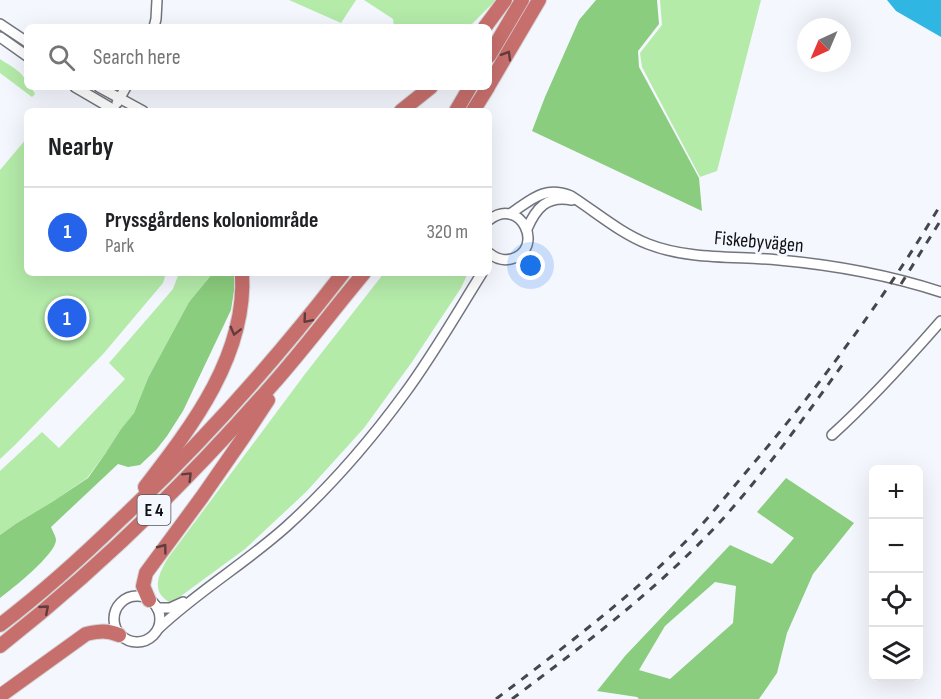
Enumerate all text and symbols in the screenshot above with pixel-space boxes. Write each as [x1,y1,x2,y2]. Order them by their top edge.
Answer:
north arrow [797,18,851,72]
search box [24,24,492,90]
icon: search [45,41,78,74]
text: Search here [93,44,180,71]
one-way arrow [499,51,511,61]
text: Nearby [48,132,114,163]
text: Pryssgårdens koloniområde [105,207,318,234]
text: 1 [64,220,71,244]
text: 320 m [426,220,468,244]
street label: Fiskebyvägen [713,226,805,258]
text: Park [105,234,134,258]
your location [516,251,545,280]
pin: 1 [48,296,86,340]
one-way arrow [303,312,314,323]
one-way arrow [230,326,243,336]
map controls [869,465,923,681]
button: + [869,465,923,519]
one-way arrow [181,472,192,482]
road number: E 4 [138,495,170,525]
button: − [869,519,923,573]
one-way arrow [156,544,167,555]
button: locate [869,573,923,627]
one-way arrow [39,605,49,616]
button: layers [869,627,923,681]

